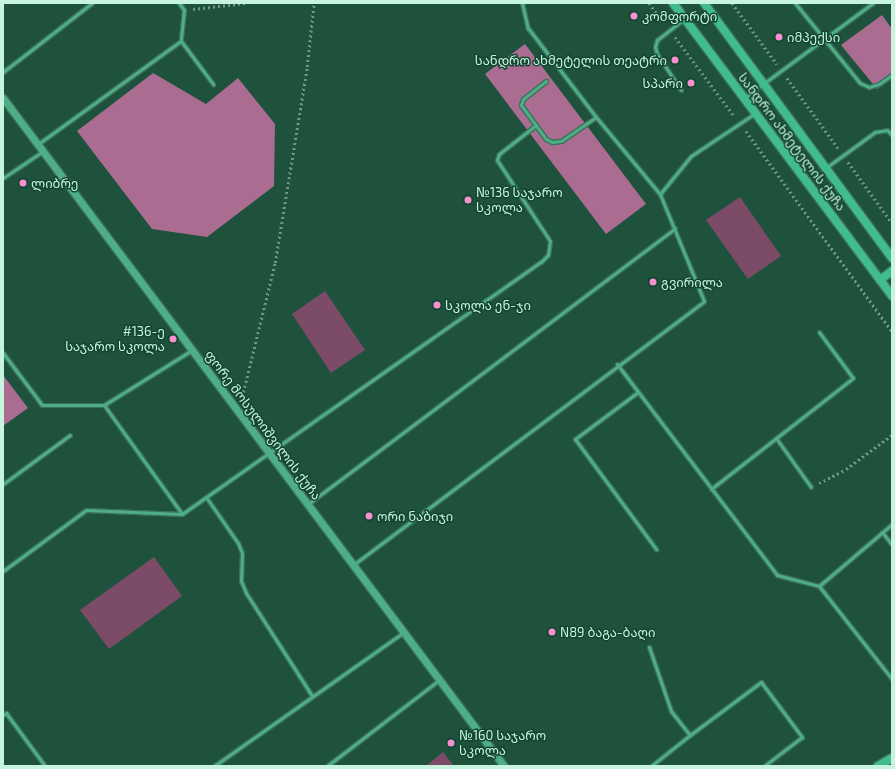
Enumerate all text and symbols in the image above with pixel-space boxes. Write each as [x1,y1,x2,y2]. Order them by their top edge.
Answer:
place label: კომფორტი [642,8,717,24]
marker: კომფორტი [629,11,639,21]
place label: იმპექსი [787,29,840,45]
marker: იმპექსი [774,32,784,42]
place label: სანდრო ახმეტელის თეატრი [475,52,667,68]
marker: სანდრო ახმეტელის თეატრი [670,55,680,65]
street label: სანდრო ახმეტელის ქუჩა [735,70,849,214]
place label: სპარი [643,75,683,91]
marker: სპარი [686,78,696,88]
place label: ლიბრე [31,175,78,191]
marker: ლიბრე [18,178,28,188]
place label: №136 საჯარო სკოლა [476,185,563,216]
marker: №136 საჯარო სკოლა [463,195,473,205]
place label: გვირილა [661,274,723,290]
marker: გვირილა [648,277,658,287]
place label: სკოლა ენ-ჯი [445,297,531,313]
marker: სკოლა ენ-ჯი [432,300,442,310]
place label: #136-ე საჯარო სკოლა [65,324,165,355]
marker: #136-ე საჯარო სკოლა [168,334,178,344]
street label: ფორე მოსულიშვილის ქუჩა [202,347,324,503]
place label: ორი ნაბიჯი [377,508,453,524]
marker: ორი ნაბიჯი [364,511,374,521]
place label: N89 ბაგა-ბაღი [560,624,656,640]
marker: N89 ბაგა-ბაღი [547,627,557,637]
place label: №160 საჯარო სკოლა [459,728,546,759]
marker: №160 საჯარო სკოლა [446,738,456,748]

